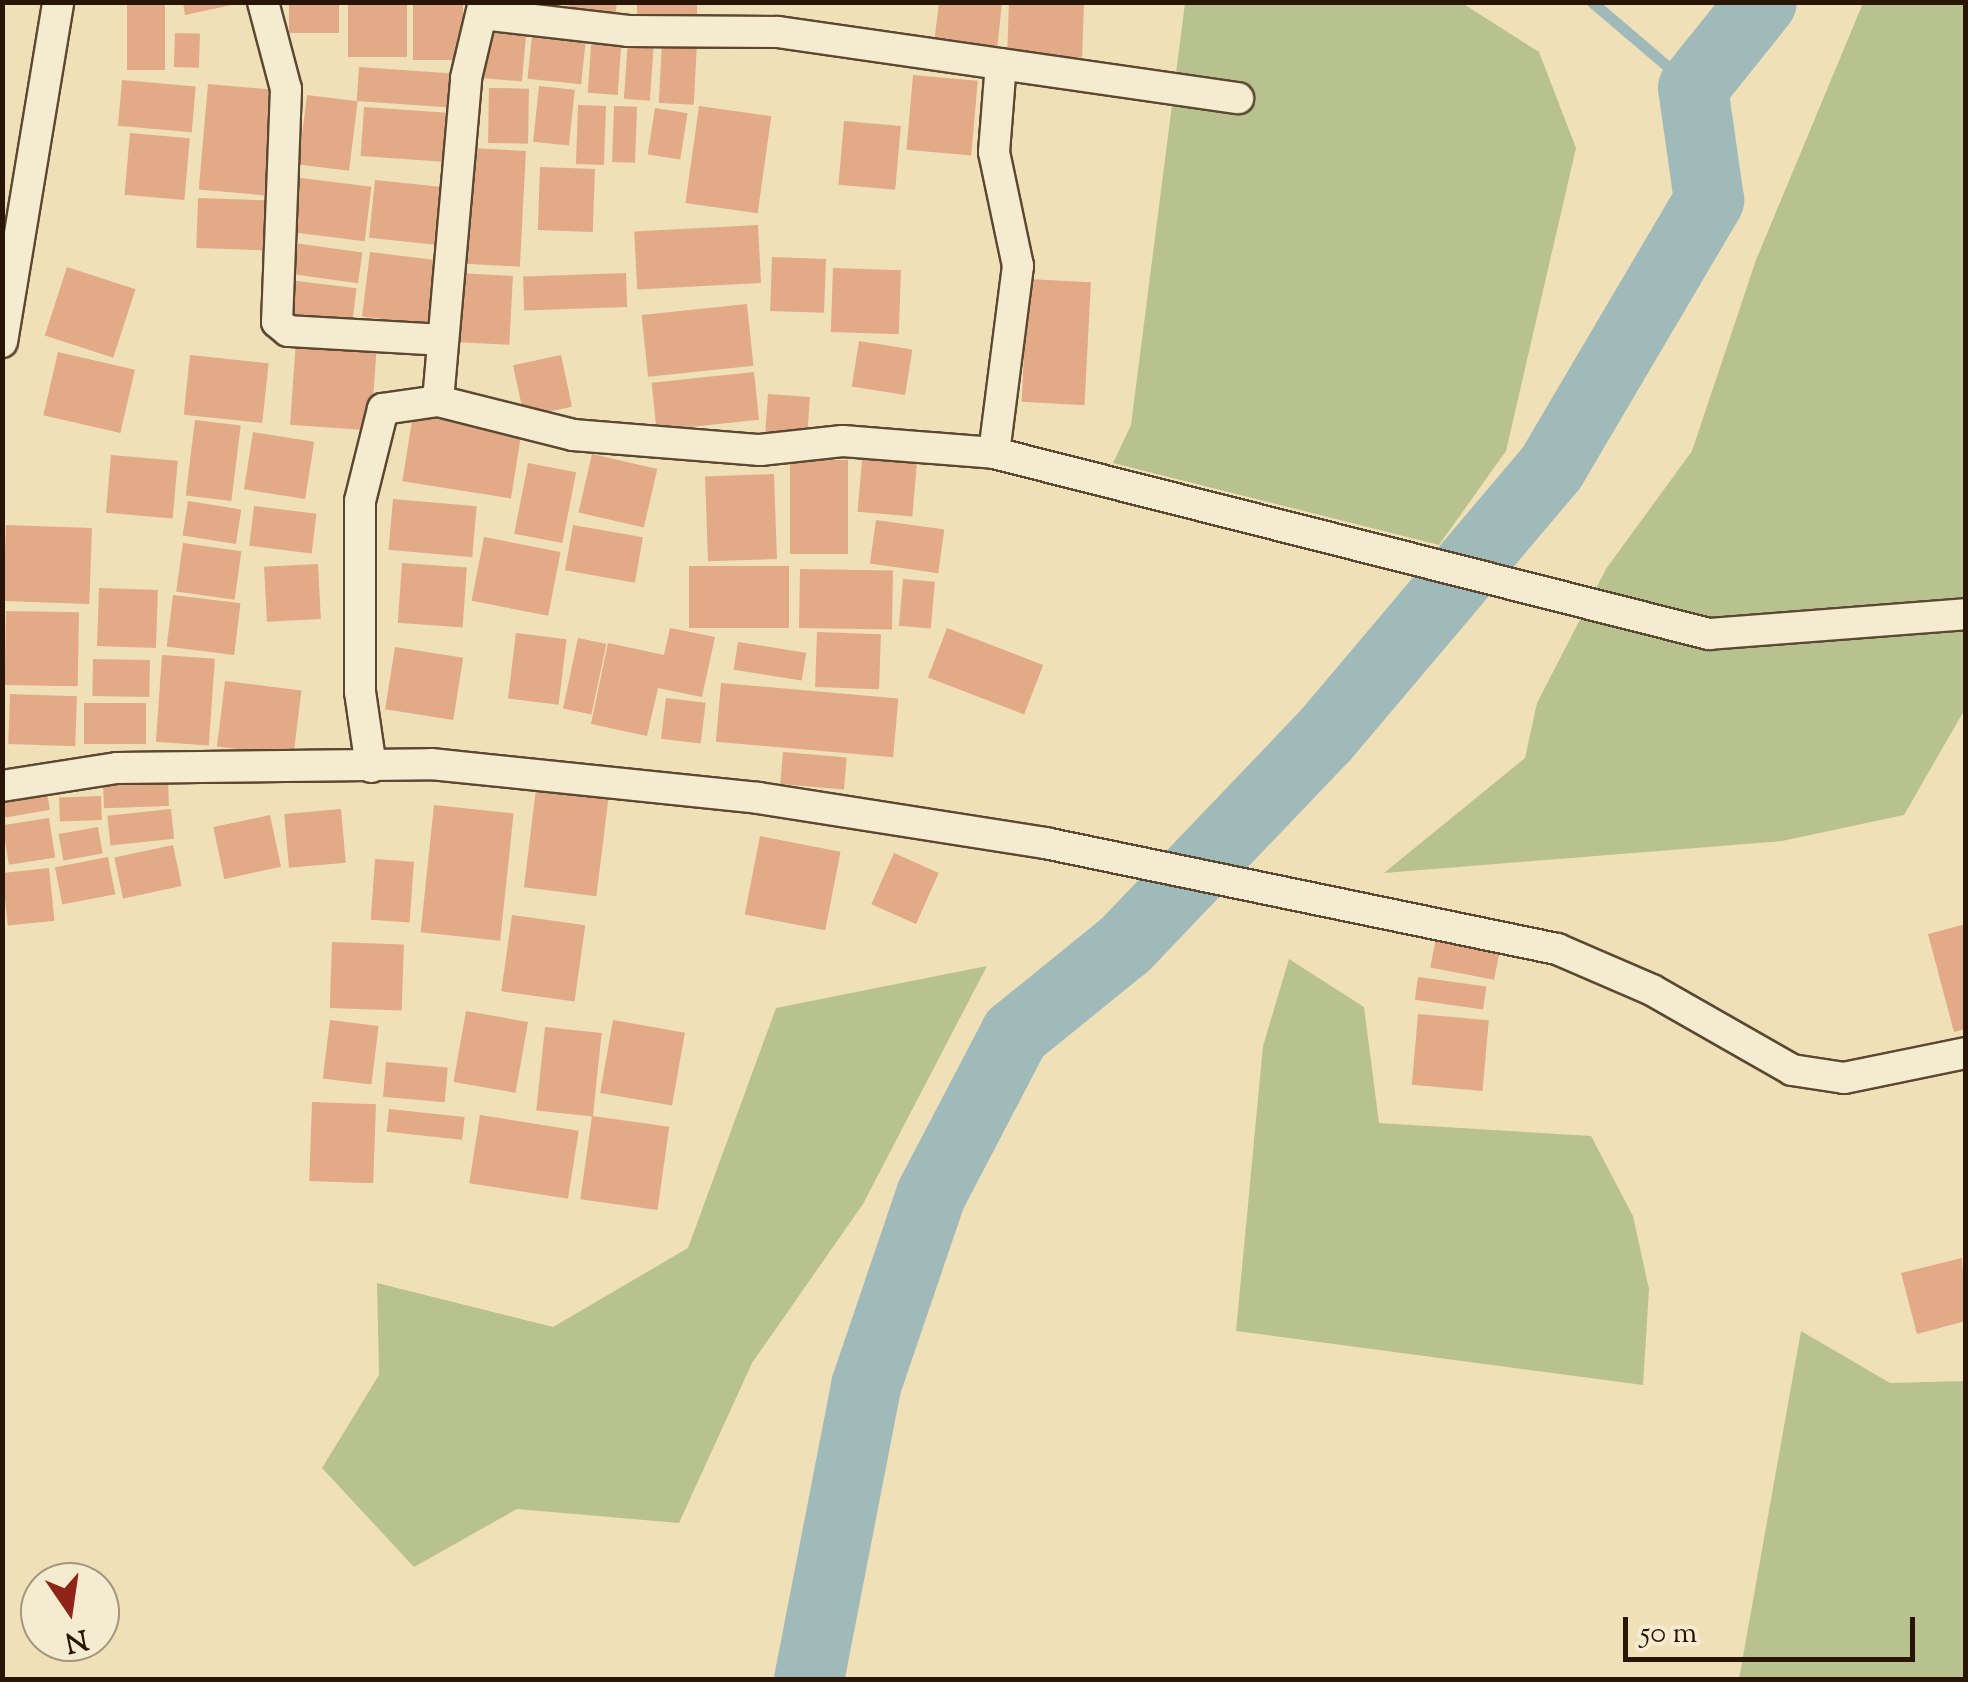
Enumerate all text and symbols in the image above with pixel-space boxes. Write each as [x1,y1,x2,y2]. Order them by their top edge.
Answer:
north arrow [20,1562,120,1662]
scale bar [1628,1597,1920,1659]
text: 50 m [1640,1613,1697,1656]
text: N [61,1617,92,1661]

